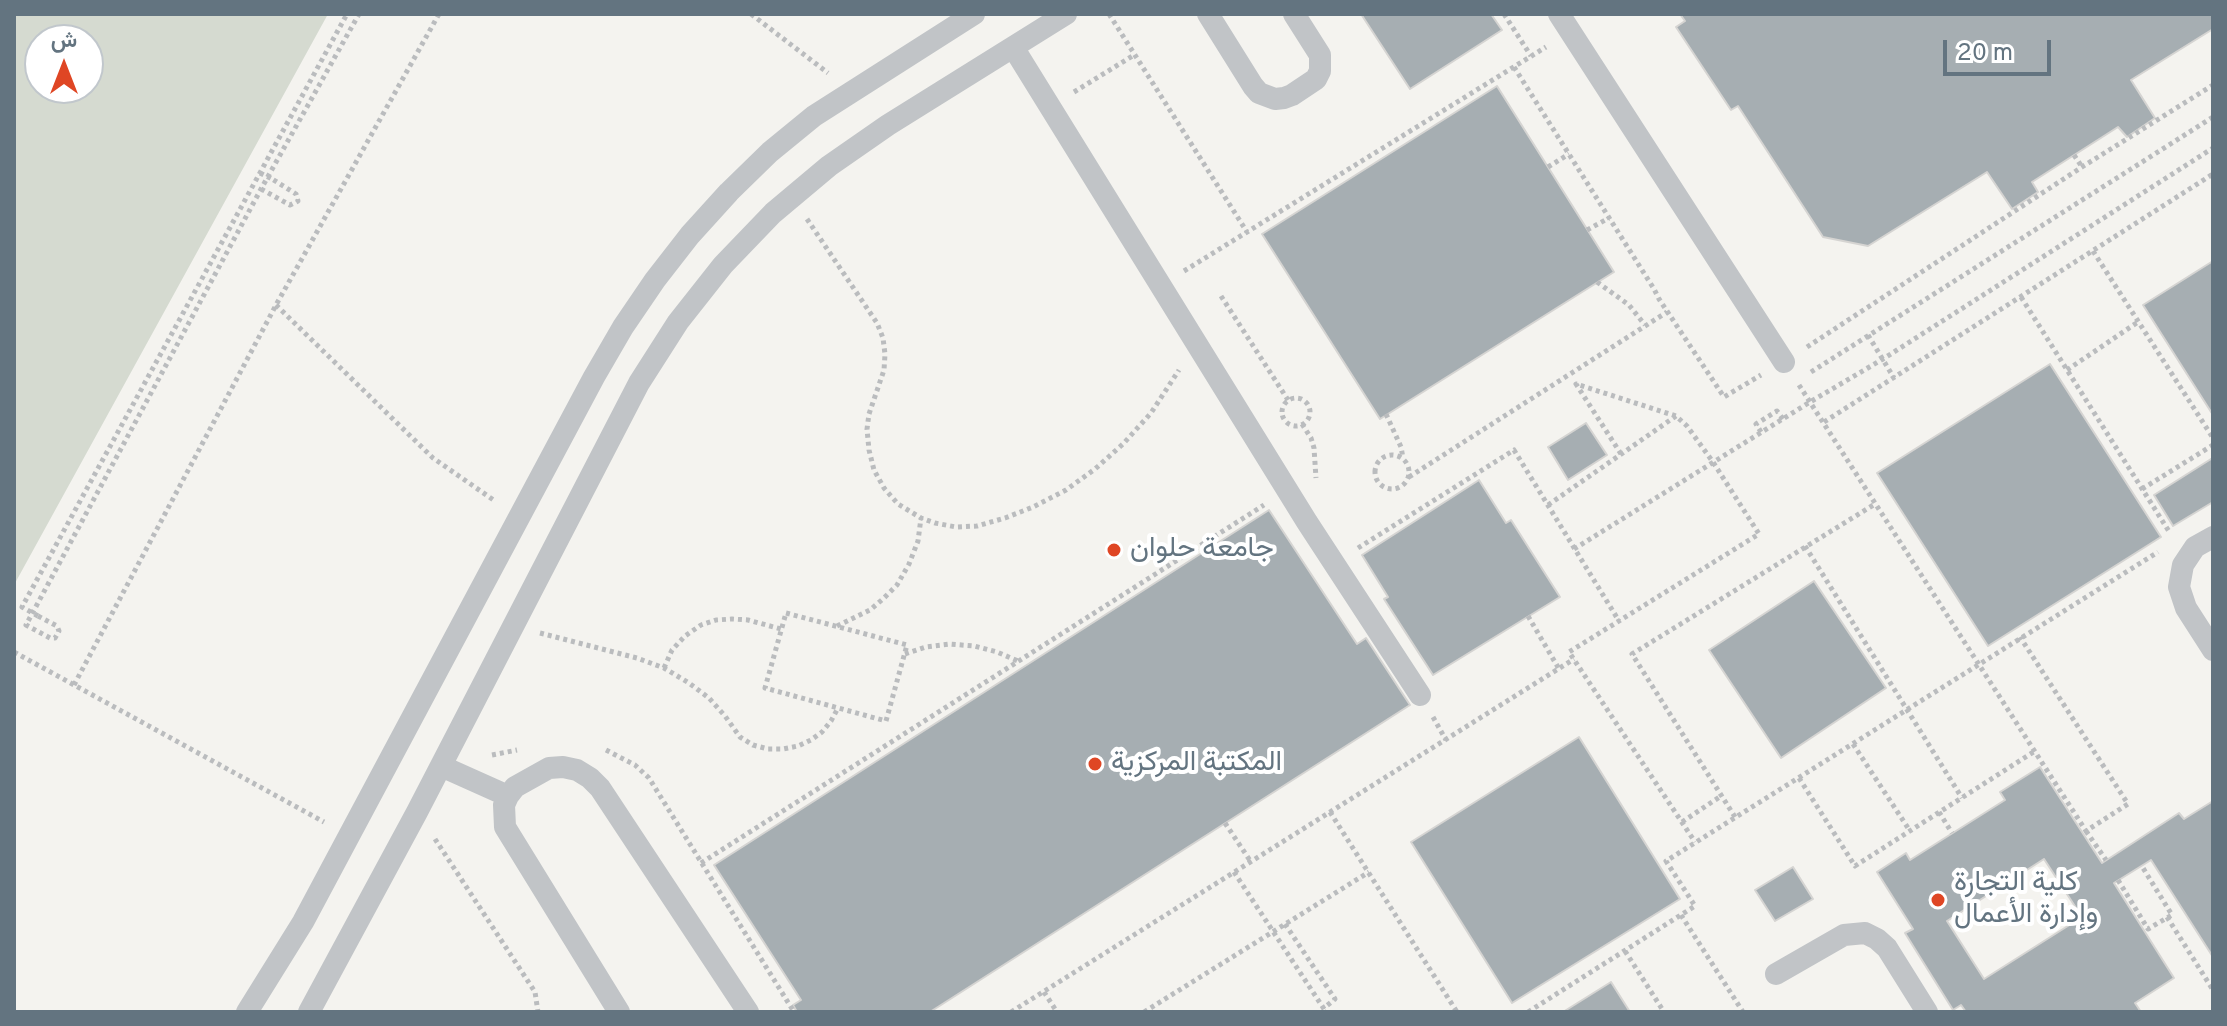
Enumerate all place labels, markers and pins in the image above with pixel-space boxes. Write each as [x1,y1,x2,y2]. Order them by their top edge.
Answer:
place label: جامعة حلوان [1130,533,1274,567]
marker: جامعة حلوان [1105,541,1123,559]
place label: المكتبة المركزية [1111,747,1282,781]
marker: المكتبة المركزية [1086,755,1104,773]
place label: كلية التجارة وإدارة الأعمال [1954,867,2098,933]
marker: كلية التجارة وإدارة الأعمال [1929,891,1947,909]

